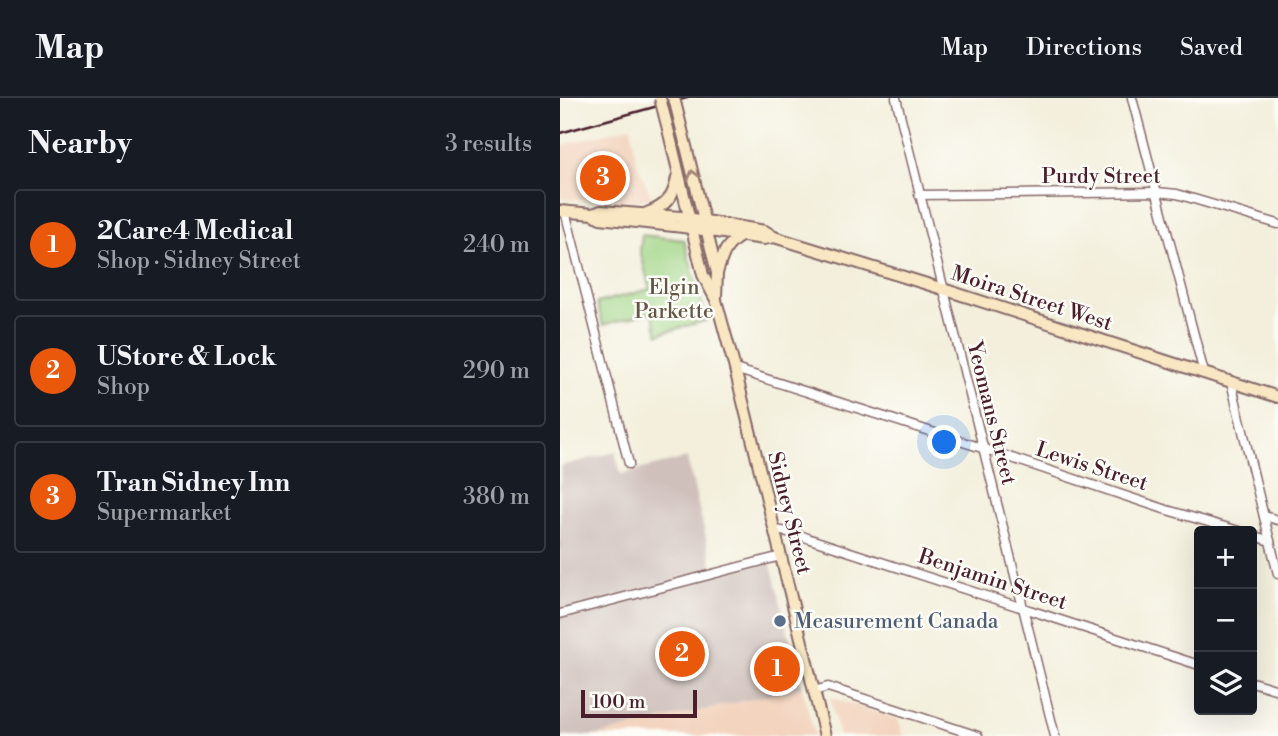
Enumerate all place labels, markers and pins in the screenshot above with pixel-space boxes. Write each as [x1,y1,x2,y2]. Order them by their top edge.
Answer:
pin: 3 [580,152,626,204]
place label: Measurement Canada [794,609,999,635]
marker: Measurement Canada [772,613,788,629]
pin: 2 [659,628,705,680]
pin: 1 [754,643,800,695]

